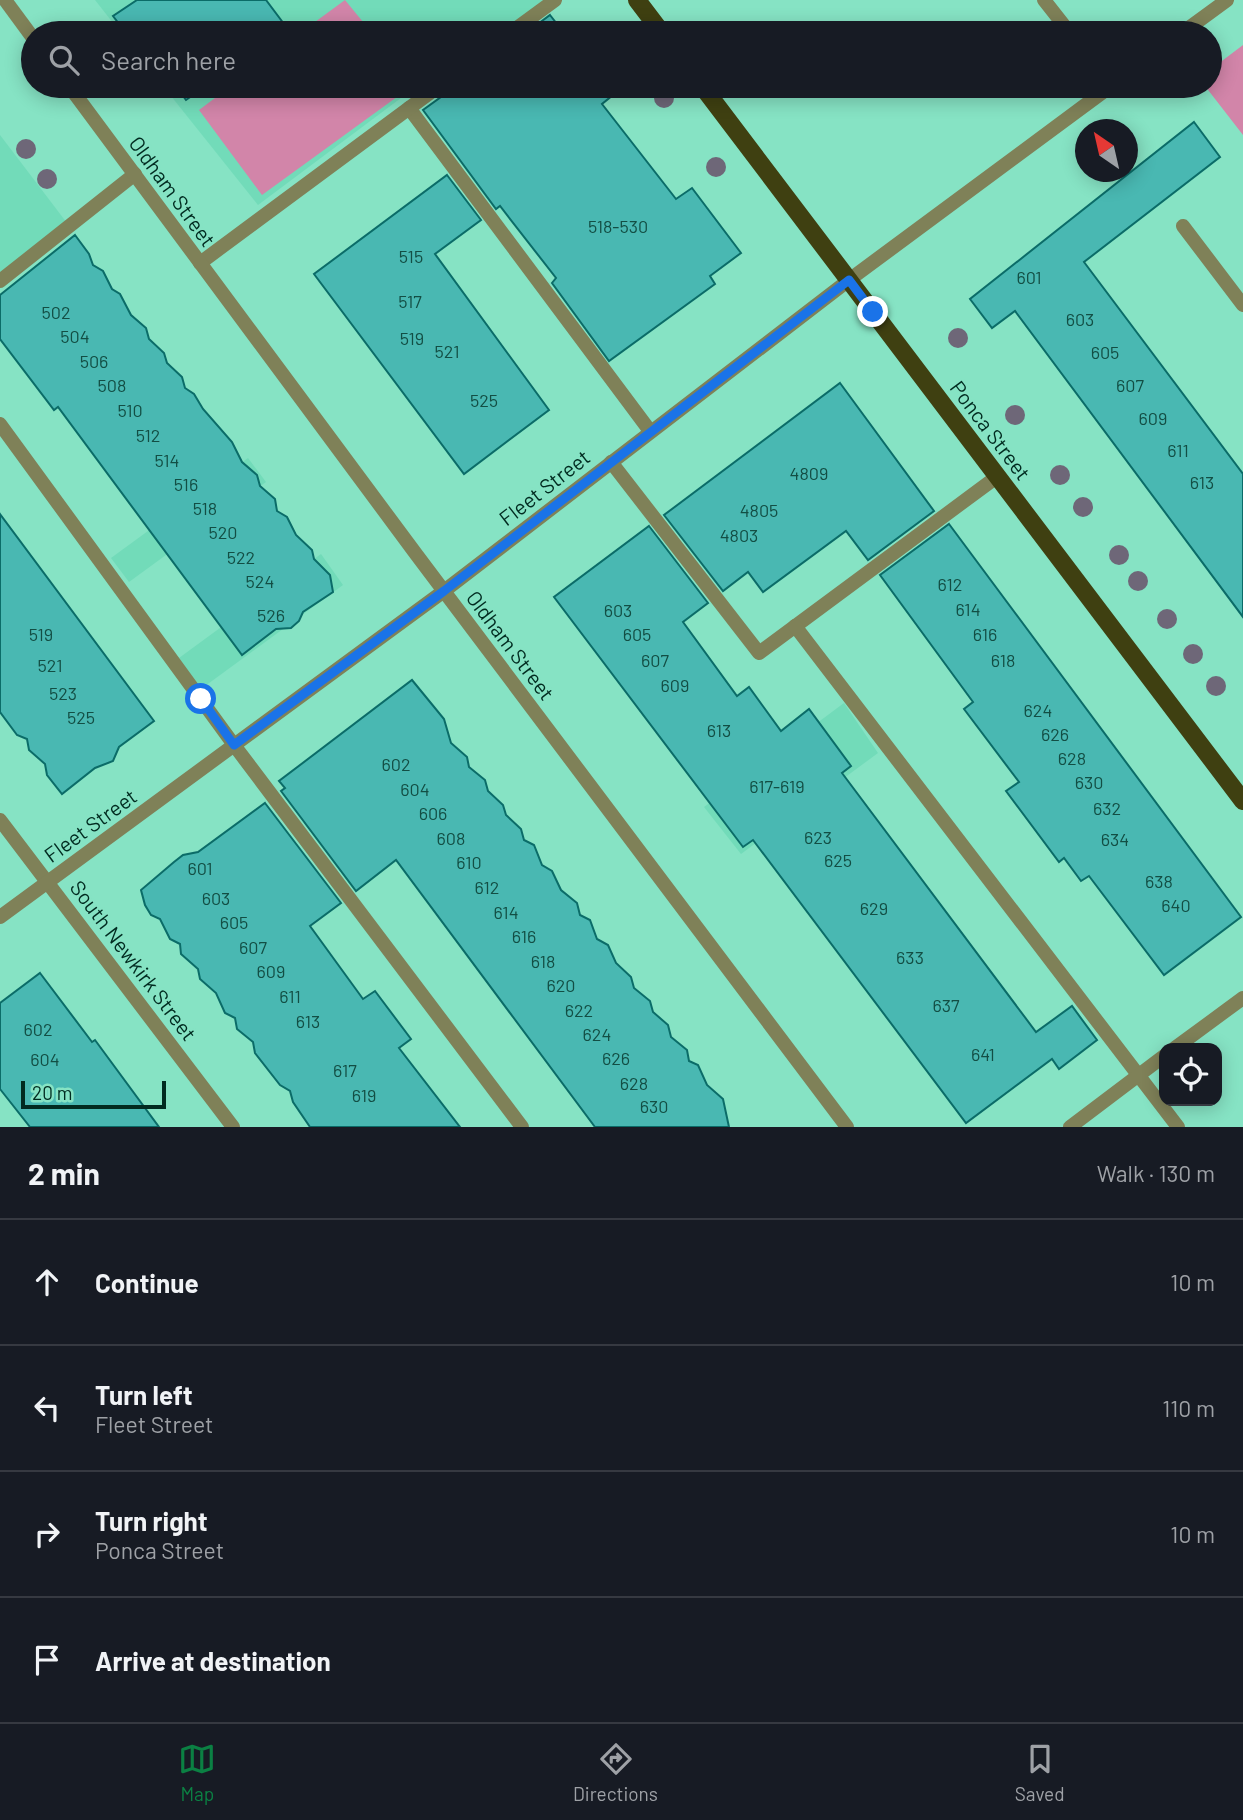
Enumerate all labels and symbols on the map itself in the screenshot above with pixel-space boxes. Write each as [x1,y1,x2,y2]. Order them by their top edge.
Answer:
north arrow [1075,119,1138,182]
street label: Oldham Street [125,131,221,251]
house number: 518-530 [588,215,648,237]
house number: 515 [399,245,423,267]
house number: 601 [1016,266,1042,288]
house number: 517 [398,290,422,312]
route end [857,296,888,327]
house number: 502 [41,301,71,323]
house number: 603 [1066,308,1094,330]
house number: 504 [60,325,90,347]
house number: 519 [400,327,424,349]
house number: 521 [435,340,459,362]
house number: 605 [1091,341,1119,363]
house number: 506 [80,350,108,372]
house number: 508 [98,374,126,396]
house number: 607 [1116,374,1144,396]
street label: Ponca Street [946,375,1036,485]
house number: 525 [470,389,498,411]
house number: 510 [117,399,143,421]
house number: 609 [1139,407,1167,429]
house number: 512 [136,424,160,446]
house number: 611 [1167,439,1189,461]
street label: Fleet Street [494,444,594,530]
house number: 514 [155,449,179,471]
house number: 4809 [790,462,828,484]
house number: 613 [1190,471,1214,493]
house number: 516 [174,473,198,495]
house number: 518 [193,497,217,519]
house number: 4805 [740,499,778,521]
house number: 520 [208,521,238,543]
house number: 4803 [720,524,758,546]
house number: 522 [227,546,255,568]
house number: 524 [246,570,274,592]
house number: 612 [938,573,962,595]
street label: Oldham Street [462,585,560,705]
house number: 614 [955,598,981,620]
house number: 603 [604,599,632,621]
house number: 526 [257,604,285,626]
house number: 519 [29,623,53,645]
house number: 605 [623,623,651,645]
house number: 616 [973,623,997,645]
house number: 607 [641,649,669,671]
house number: 618 [991,649,1015,671]
house number: 521 [38,654,62,676]
house number: 609 [661,674,689,696]
house number: 523 [49,682,77,704]
route start [185,683,216,714]
house number: 624 [1024,699,1052,721]
house number: 525 [67,706,95,728]
house number: 613 [707,719,731,741]
house number: 626 [1041,723,1069,745]
house number: 628 [1058,747,1086,769]
house number: 602 [381,753,411,775]
house number: 630 [1075,771,1103,793]
house number: 617-619 [749,775,805,797]
house number: 604 [400,778,430,800]
street label: Fleet Street [39,783,141,867]
house number: 632 [1093,797,1121,819]
house number: 606 [419,802,447,824]
house number: 623 [804,826,832,848]
house number: 608 [437,827,465,849]
house number: 634 [1101,828,1129,850]
house number: 625 [824,849,852,871]
house number: 610 [456,851,482,873]
house number: 601 [187,857,213,879]
house number: 638 [1145,870,1173,892]
street label: South Newkirk Street [66,875,202,1045]
house number: 612 [475,876,499,898]
house number: 603 [202,887,230,909]
house number: 640 [1161,894,1191,916]
house number: 629 [860,897,888,919]
house number: 614 [493,901,519,923]
house number: 605 [220,911,248,933]
house number: 616 [512,925,536,947]
house number: 607 [239,936,267,958]
house number: 633 [896,946,924,968]
house number: 618 [531,950,555,972]
house number: 609 [257,960,285,982]
house number: 620 [546,974,576,996]
house number: 611 [279,985,301,1007]
house number: 637 [932,994,960,1016]
house number: 622 [565,999,593,1021]
house number: 613 [296,1010,320,1032]
house number: 602 [23,1018,53,1040]
house number: 624 [583,1023,611,1045]
house number: 641 [971,1043,995,1065]
house number: 626 [602,1047,630,1069]
house number: 604 [30,1048,60,1070]
house number: 617 [333,1059,357,1081]
house number: 628 [620,1072,648,1094]
scale bar [21,1078,166,1110]
house number: 619 [352,1084,376,1106]
house number: 630 [640,1095,668,1117]

